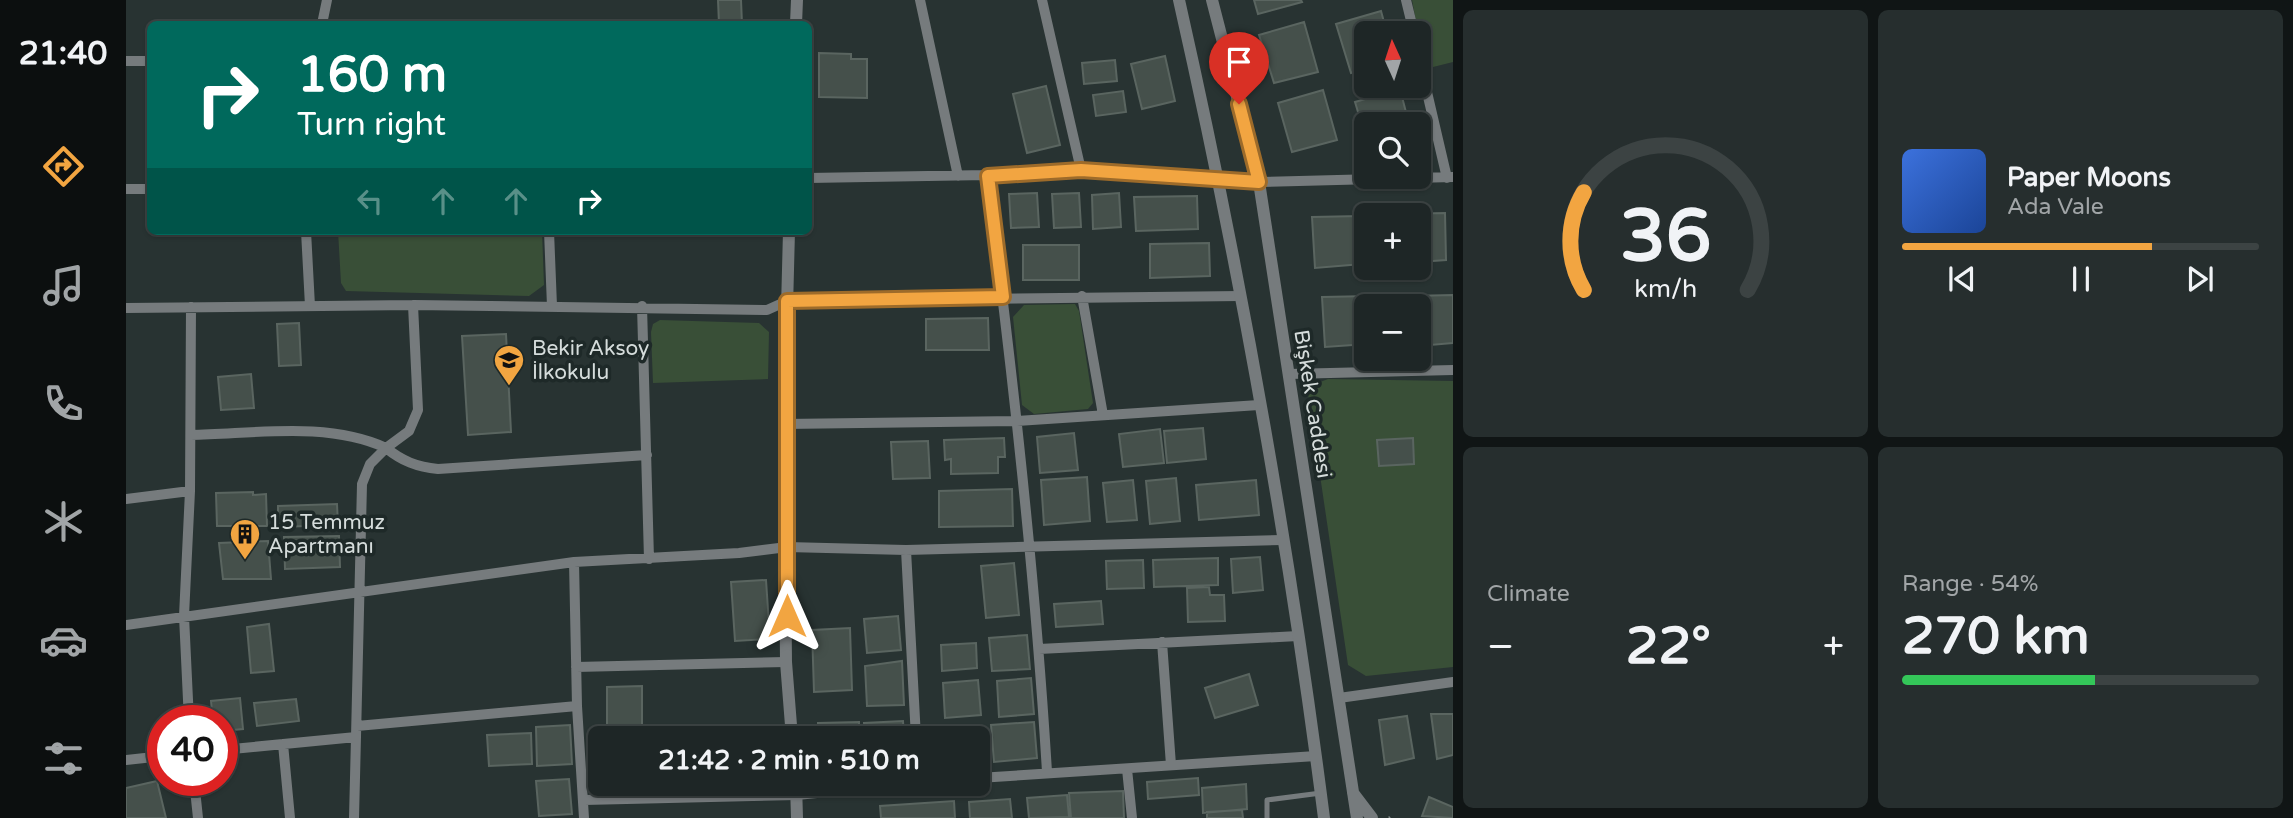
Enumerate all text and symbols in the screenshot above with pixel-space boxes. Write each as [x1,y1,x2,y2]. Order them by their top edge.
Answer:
north arrow [1354,21,1432,98]
map controls [1354,21,1431,371]
pin [1209,32,1269,104]
text: 21:40 [19,35,107,73]
icon: arrive [1220,43,1258,81]
text: 160 m [297,46,447,105]
icon: right [182,49,273,140]
text: Turn right [297,106,446,144]
button: search [1354,112,1431,189]
icon: directions [39,142,88,191]
text: Paper Moons [2007,162,2171,193]
icon: left [351,182,389,220]
icon: ahead [424,182,462,220]
icon: ahead [497,182,535,220]
icon: right [570,182,608,220]
text: 36 [1620,193,1711,281]
text: Ada Vale [2007,193,2104,221]
button: + [1354,203,1431,280]
icon: previous [1943,260,1981,298]
icon: pause [2062,260,2100,298]
icon: next [2181,260,2219,298]
icon: music [39,261,88,310]
text: km/h [1634,274,1697,304]
button: − [1354,294,1431,371]
street label: Bişkek Caddesi [1288,328,1337,480]
place label: Bekir Aksoy İlkokulu [532,336,649,385]
school or university icon: Bekir Aksoy İlkokulu [492,343,526,387]
icon: phone [39,379,88,428]
icon: climate [39,497,88,546]
place label: 15 Temmuz Apartmanı [268,510,385,559]
building icon: 15 Temmuz Apartmanı [228,517,262,561]
text: Range · 54% [1902,570,2038,598]
position arrow [750,579,824,653]
text: Climate [1487,580,1570,608]
text: 270 km [1902,605,2090,668]
text: 22° [1626,615,1711,678]
icon: car [39,616,88,665]
text: − [1487,624,1514,670]
text: + [1823,624,1844,670]
speed limit sign: 40 [147,705,238,796]
icon: filters [39,734,88,783]
text: 21:42 · 2 min · 510 m [658,745,920,776]

